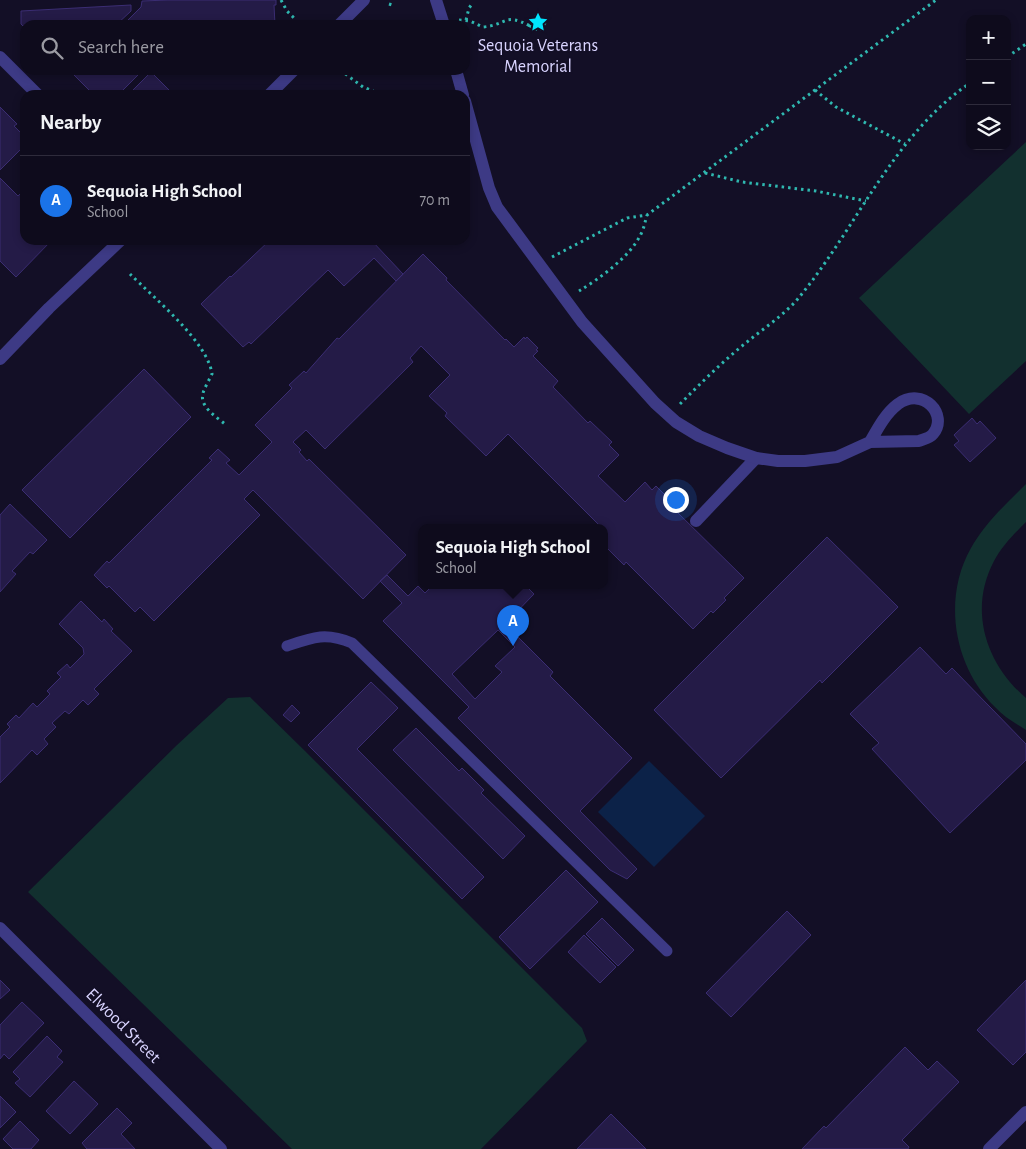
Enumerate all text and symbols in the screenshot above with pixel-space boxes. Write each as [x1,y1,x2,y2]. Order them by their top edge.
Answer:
place icon: Sequoia Veterans Memorial [527,11,549,33]
map controls [966,15,1011,150]
button: + [966,15,1011,60]
search box [20,20,470,75]
icon: search [38,34,66,62]
place label: Sequoia Veterans Memorial [478,37,598,76]
text: Search here [78,38,164,57]
button: − [966,60,1011,105]
button: layers [966,105,1011,150]
text: Nearby [40,112,101,133]
text: Sequoia High School [87,182,242,201]
text: A [51,192,61,208]
text: 70 m [419,192,450,208]
text: School [87,204,128,220]
your location [663,487,689,513]
popup [418,524,608,589]
text: Sequoia High School [435,538,591,557]
text: School [435,560,477,576]
pin: A [497,605,529,646]
street label: Elwood Street [82,985,164,1067]

